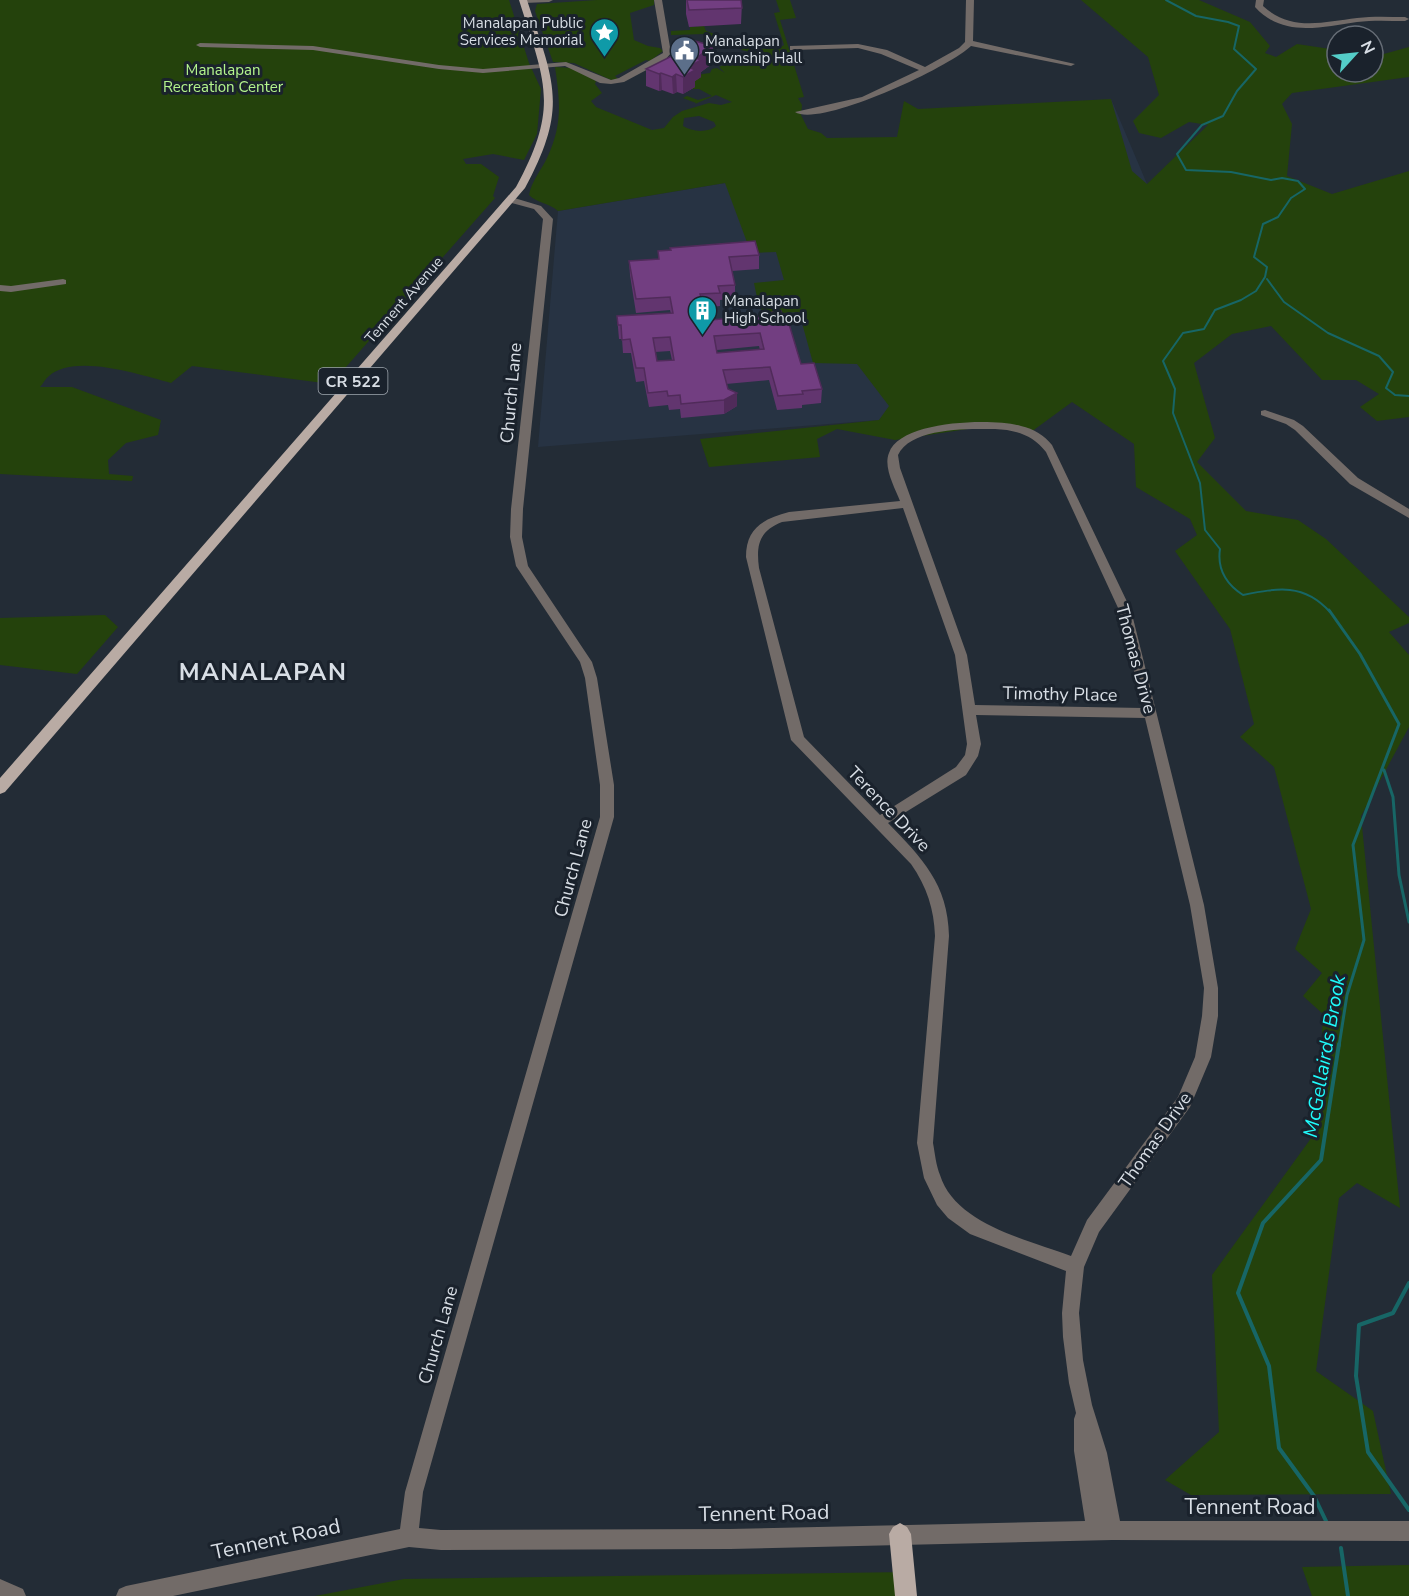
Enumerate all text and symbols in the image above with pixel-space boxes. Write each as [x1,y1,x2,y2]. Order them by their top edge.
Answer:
place label: Manalapan Public Services Memorial [460,13,584,50]
place icon: Manalapan Public Services Memorial [588,16,620,58]
north arrow [1325,24,1385,84]
place label: Manalapan Township Hall [705,31,803,68]
public building icon: Manalapan Township Hall [668,34,700,76]
text: N [1355,37,1380,58]
park label: Manalapan Recreation Center [163,60,284,97]
street label: Tennent Avenue [361,252,447,348]
place label: Manalapan High School [724,291,806,328]
building icon: Manalapan High School [687,294,719,336]
street label: Church Lane [495,342,527,444]
road number: CR 522 [318,368,388,394]
street label: Thomas Drive [1110,602,1162,716]
district label: MANALAPAN [179,656,347,688]
street label: Timothy Place [1002,681,1118,707]
street label: Terence Drive [842,761,936,857]
street label: Church Lane [548,816,598,920]
water label: McGellairds Brook [1297,972,1352,1140]
street label: Thomas Drive [1113,1087,1197,1193]
street label: Church Lane [413,1283,463,1387]
street label: Tennent Road [1185,1493,1315,1521]
street label: Tennent Road [698,1498,830,1528]
street label: Tennent Road [209,1512,343,1566]

